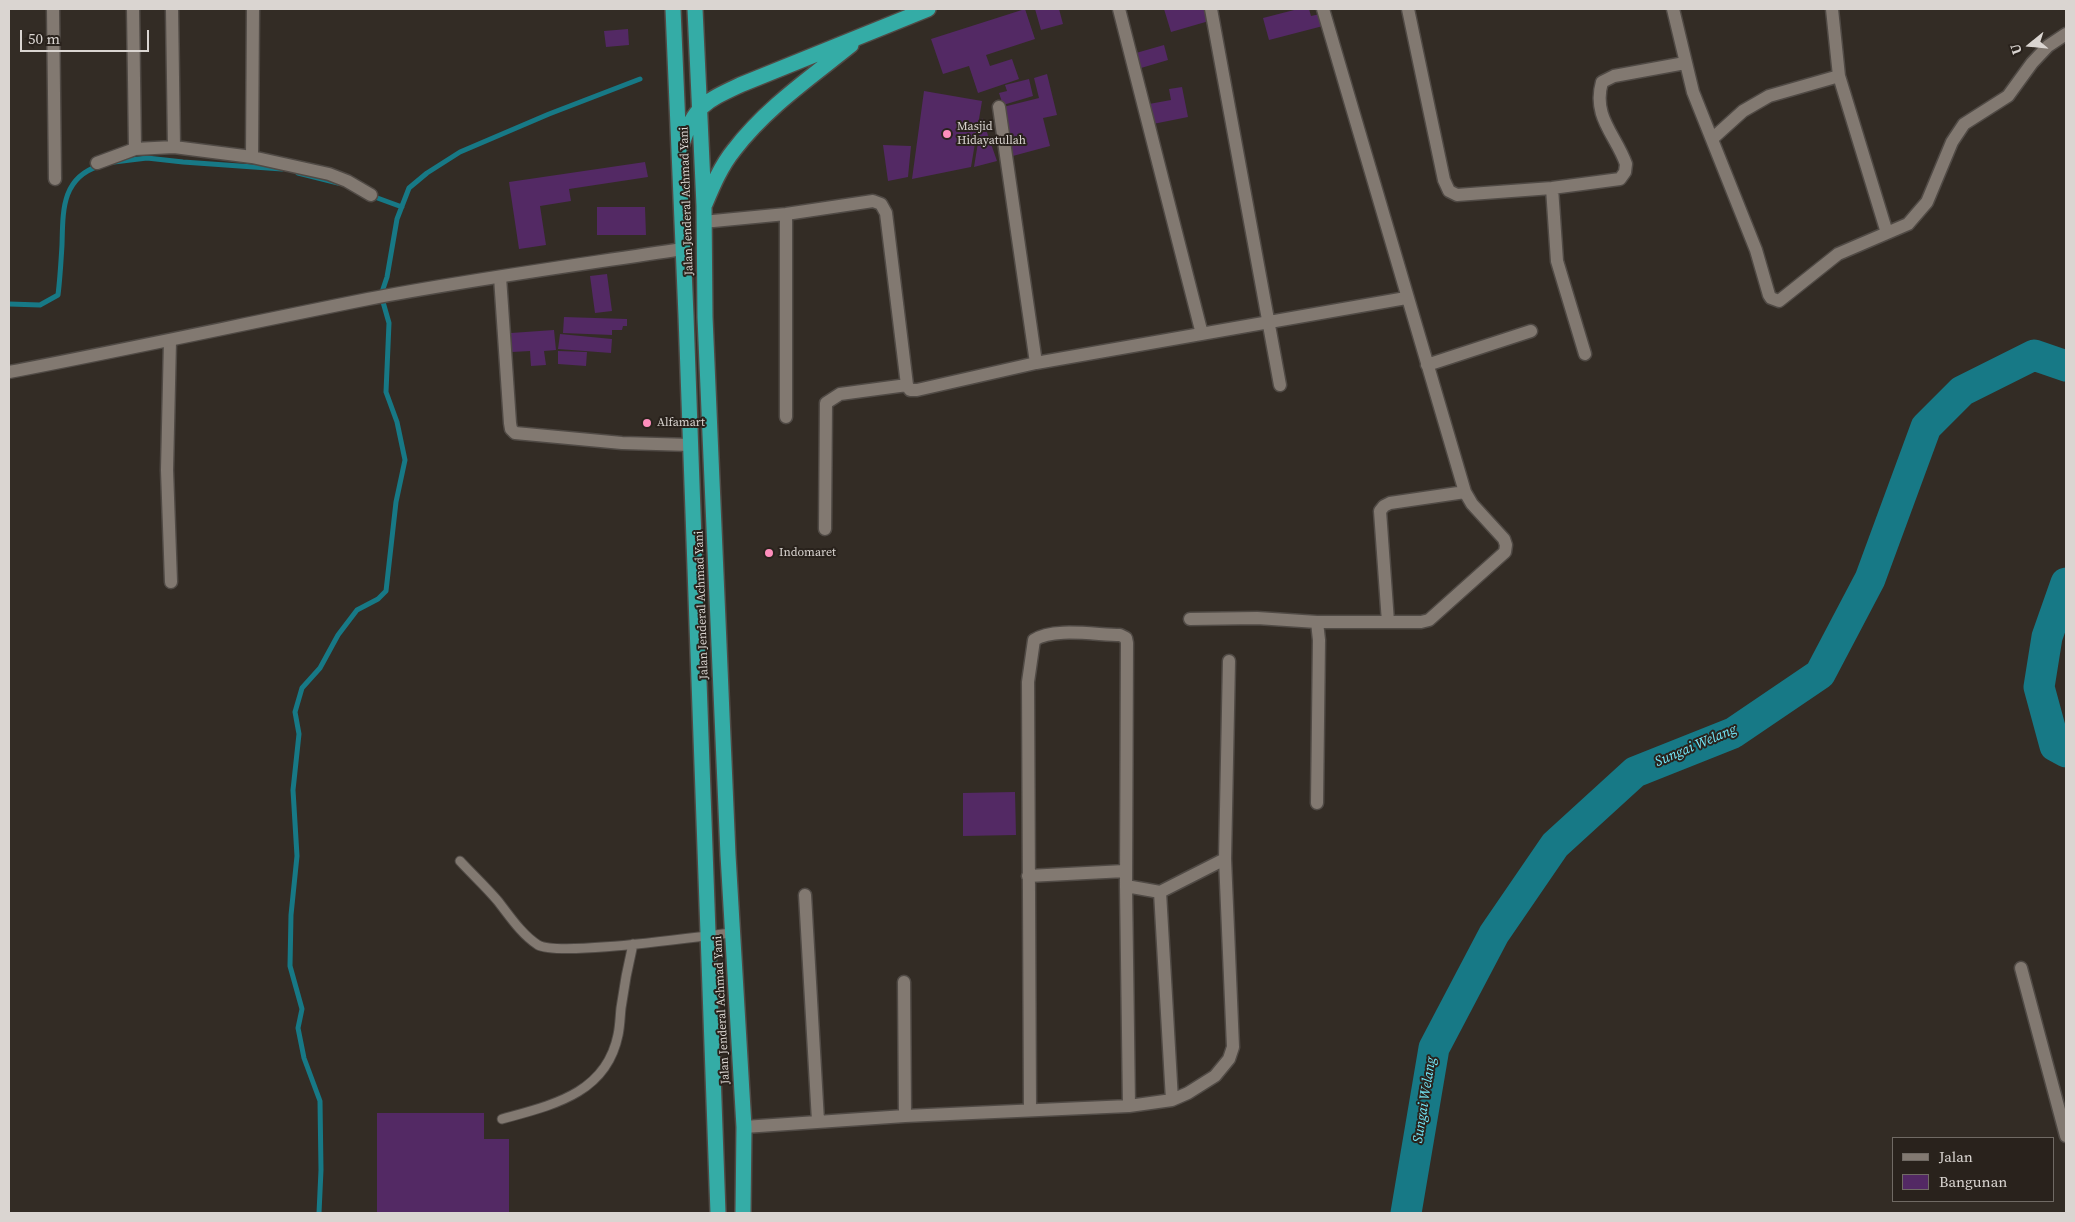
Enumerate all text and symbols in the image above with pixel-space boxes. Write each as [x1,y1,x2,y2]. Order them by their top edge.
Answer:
scale bar [22,20,151,52]
north arrow [2005,20,2055,70]
text: 50 m [28,28,60,49]
text: U [2005,42,2027,57]
place label: Masjid Hidayatullah [957,120,1026,148]
street label: Jalan Jenderal Achmad Yani [677,127,697,275]
marker: Masjid Hidayatullah [941,128,953,140]
place label: Alfamart [657,416,705,430]
marker: Alfamart [641,417,653,429]
street label: Jalan Jenderal Achmad Yani [692,531,712,679]
place label: Indomaret [779,546,836,560]
marker: Indomaret [763,547,775,559]
water label: Sungai Welang [1653,721,1739,771]
street label: Jalan Jenderal Achmad Yani [711,935,733,1085]
water label: Sungai Welang [1410,1056,1440,1144]
legend [1892,1137,2055,1202]
text: Jalan [1939,1146,1973,1167]
text: Bangunan [1939,1171,2007,1192]

